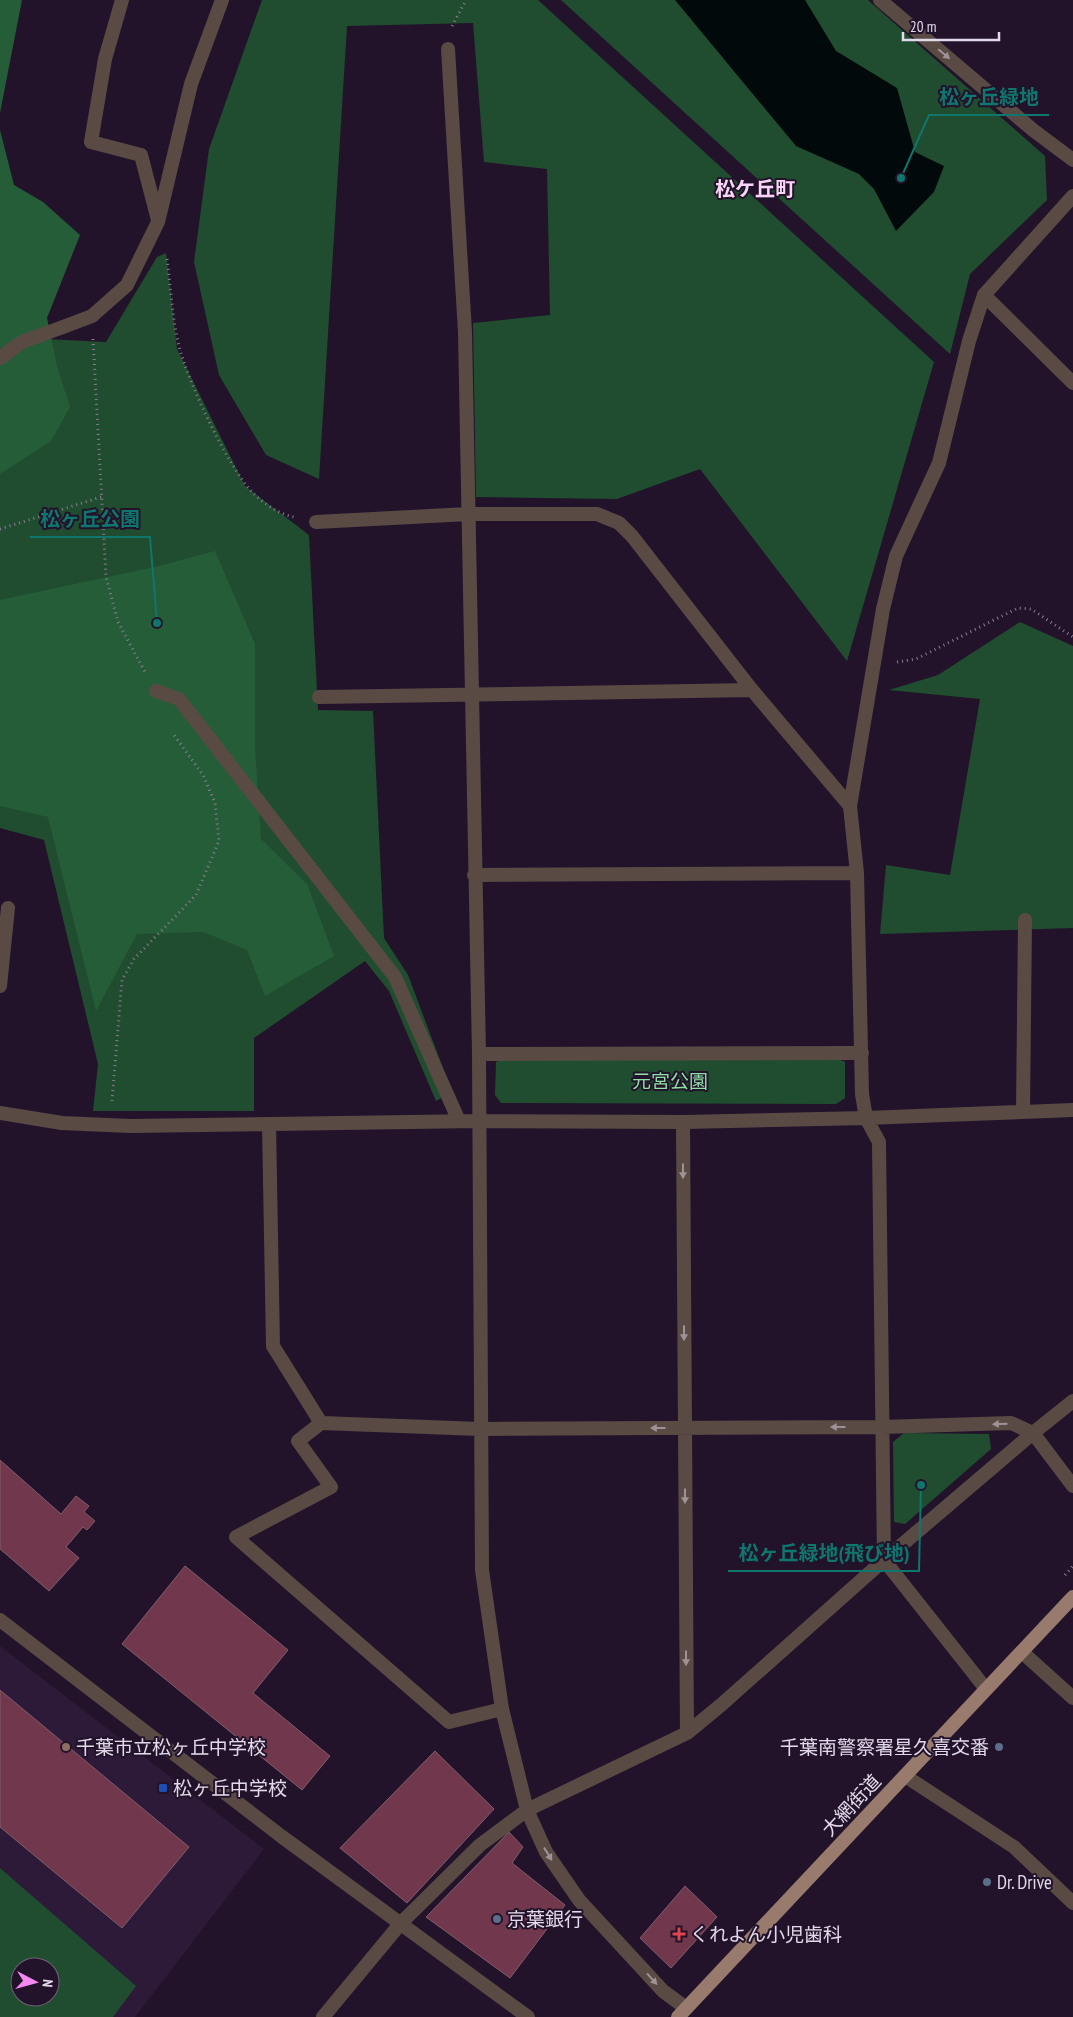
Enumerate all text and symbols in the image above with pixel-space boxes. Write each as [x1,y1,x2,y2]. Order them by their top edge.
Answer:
scale bar [903,10,999,42]
text: 20 m [910,17,936,36]
one-way arrow [937,49,950,60]
callout: 松ヶ丘緑地 [929,80,1049,115]
text: 松ヶ丘緑地 [939,84,1039,110]
district label: 松ケ丘町 [715,176,795,202]
callout: 松ヶ丘公園 [30,502,150,537]
text: 松ヶ丘公園 [40,506,140,532]
park label: 元宮公園 [632,1069,708,1093]
one-way arrow [679,1163,687,1179]
one-way arrow [680,1326,688,1342]
one-way arrow [992,1420,1008,1428]
one-way arrow [829,1423,845,1431]
one-way arrow [649,1424,665,1432]
one-way arrow [681,1488,689,1504]
callout: 松ヶ丘緑地(飛び地) [728,1536,919,1571]
text: 松ヶ丘緑地(飛び地) [738,1540,910,1566]
one-way arrow [682,1651,690,1667]
place label: 千葉市立松ヶ丘中学校 [76,1735,266,1759]
place label: 千葉南警察署星久喜交番 [780,1735,989,1759]
marker: 千葉市立松ヶ丘中学校 [60,1741,72,1753]
marker: 千葉南警察署星久喜交番 [993,1741,1005,1753]
street label: 大網街道 [816,1769,886,1841]
place label: 松ヶ丘中学校 [173,1776,287,1800]
marker: 松ヶ丘中学校 [157,1782,169,1794]
one-way arrow [543,1848,553,1861]
place label: Dr. Drive [997,1870,1052,1894]
marker: Dr. Drive [981,1876,993,1888]
place label: 京葉銀行 [507,1907,583,1931]
marker: 京葉銀行 [491,1913,503,1925]
place label: くれよん小児歯科 [690,1922,842,1946]
marker: くれよん小児歯科 [672,1927,686,1941]
north arrow [10,1957,60,2007]
one-way arrow [646,1972,658,1984]
text: N [39,1979,57,1988]

